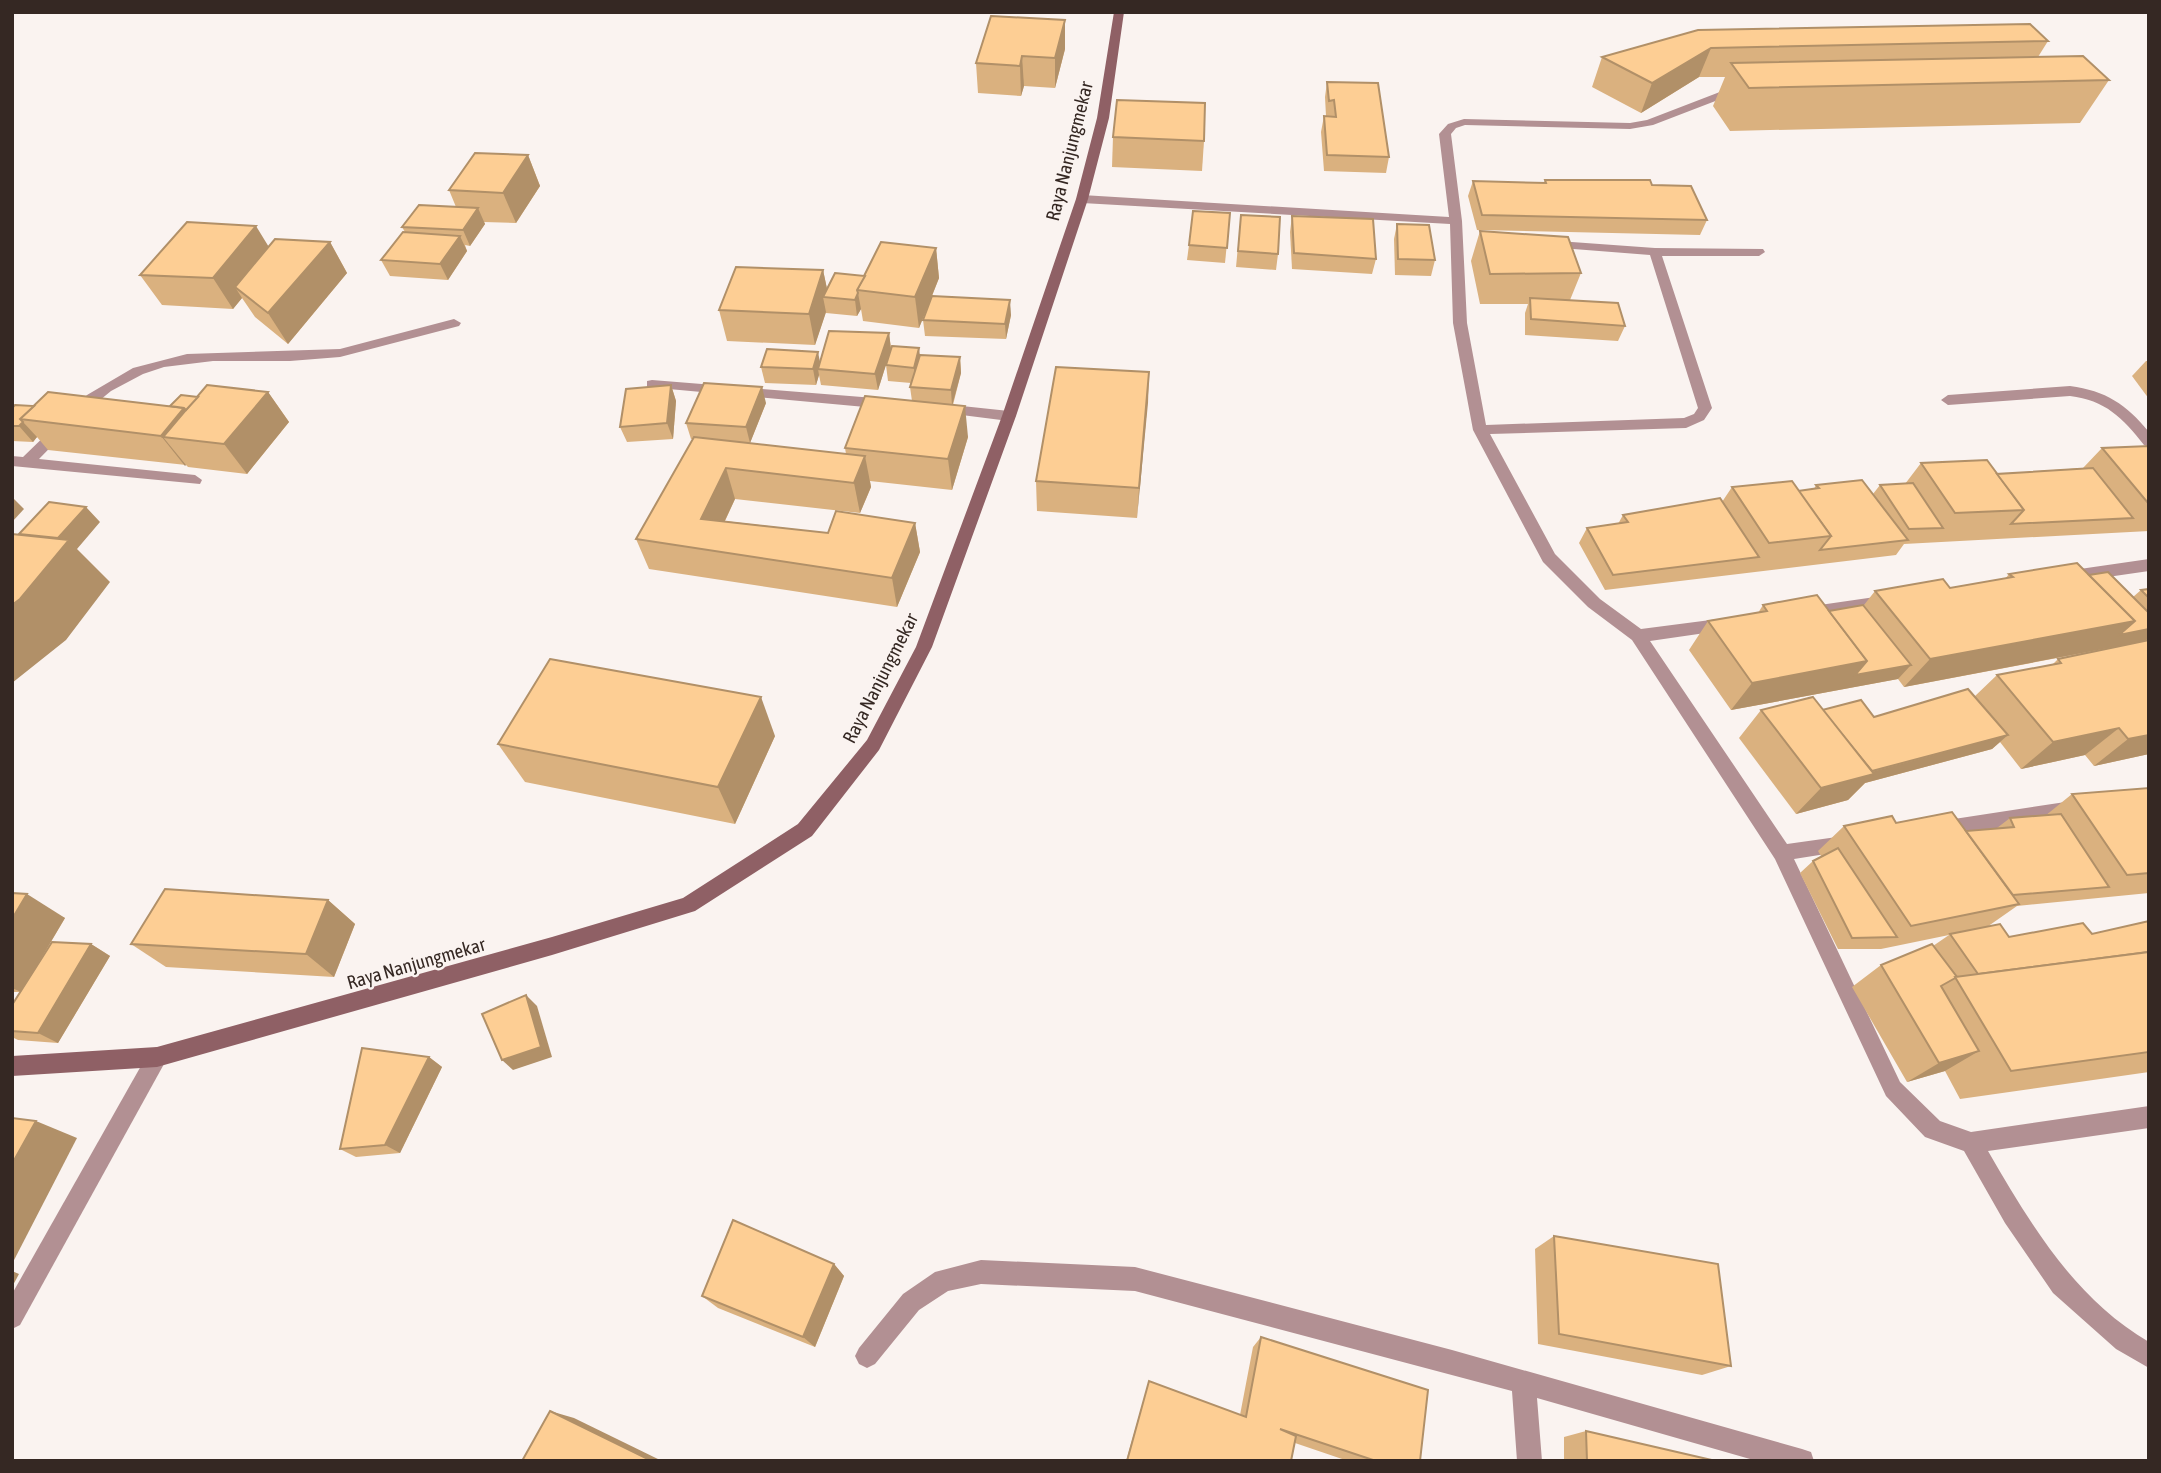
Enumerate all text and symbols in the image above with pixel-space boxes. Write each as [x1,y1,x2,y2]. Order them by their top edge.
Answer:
street label: Raya Nanjungmekar [1041,79,1097,223]
street label: Raya Nanjungmekar [838,609,922,747]
street label: Raya Nanjungmekar [344,933,488,993]

